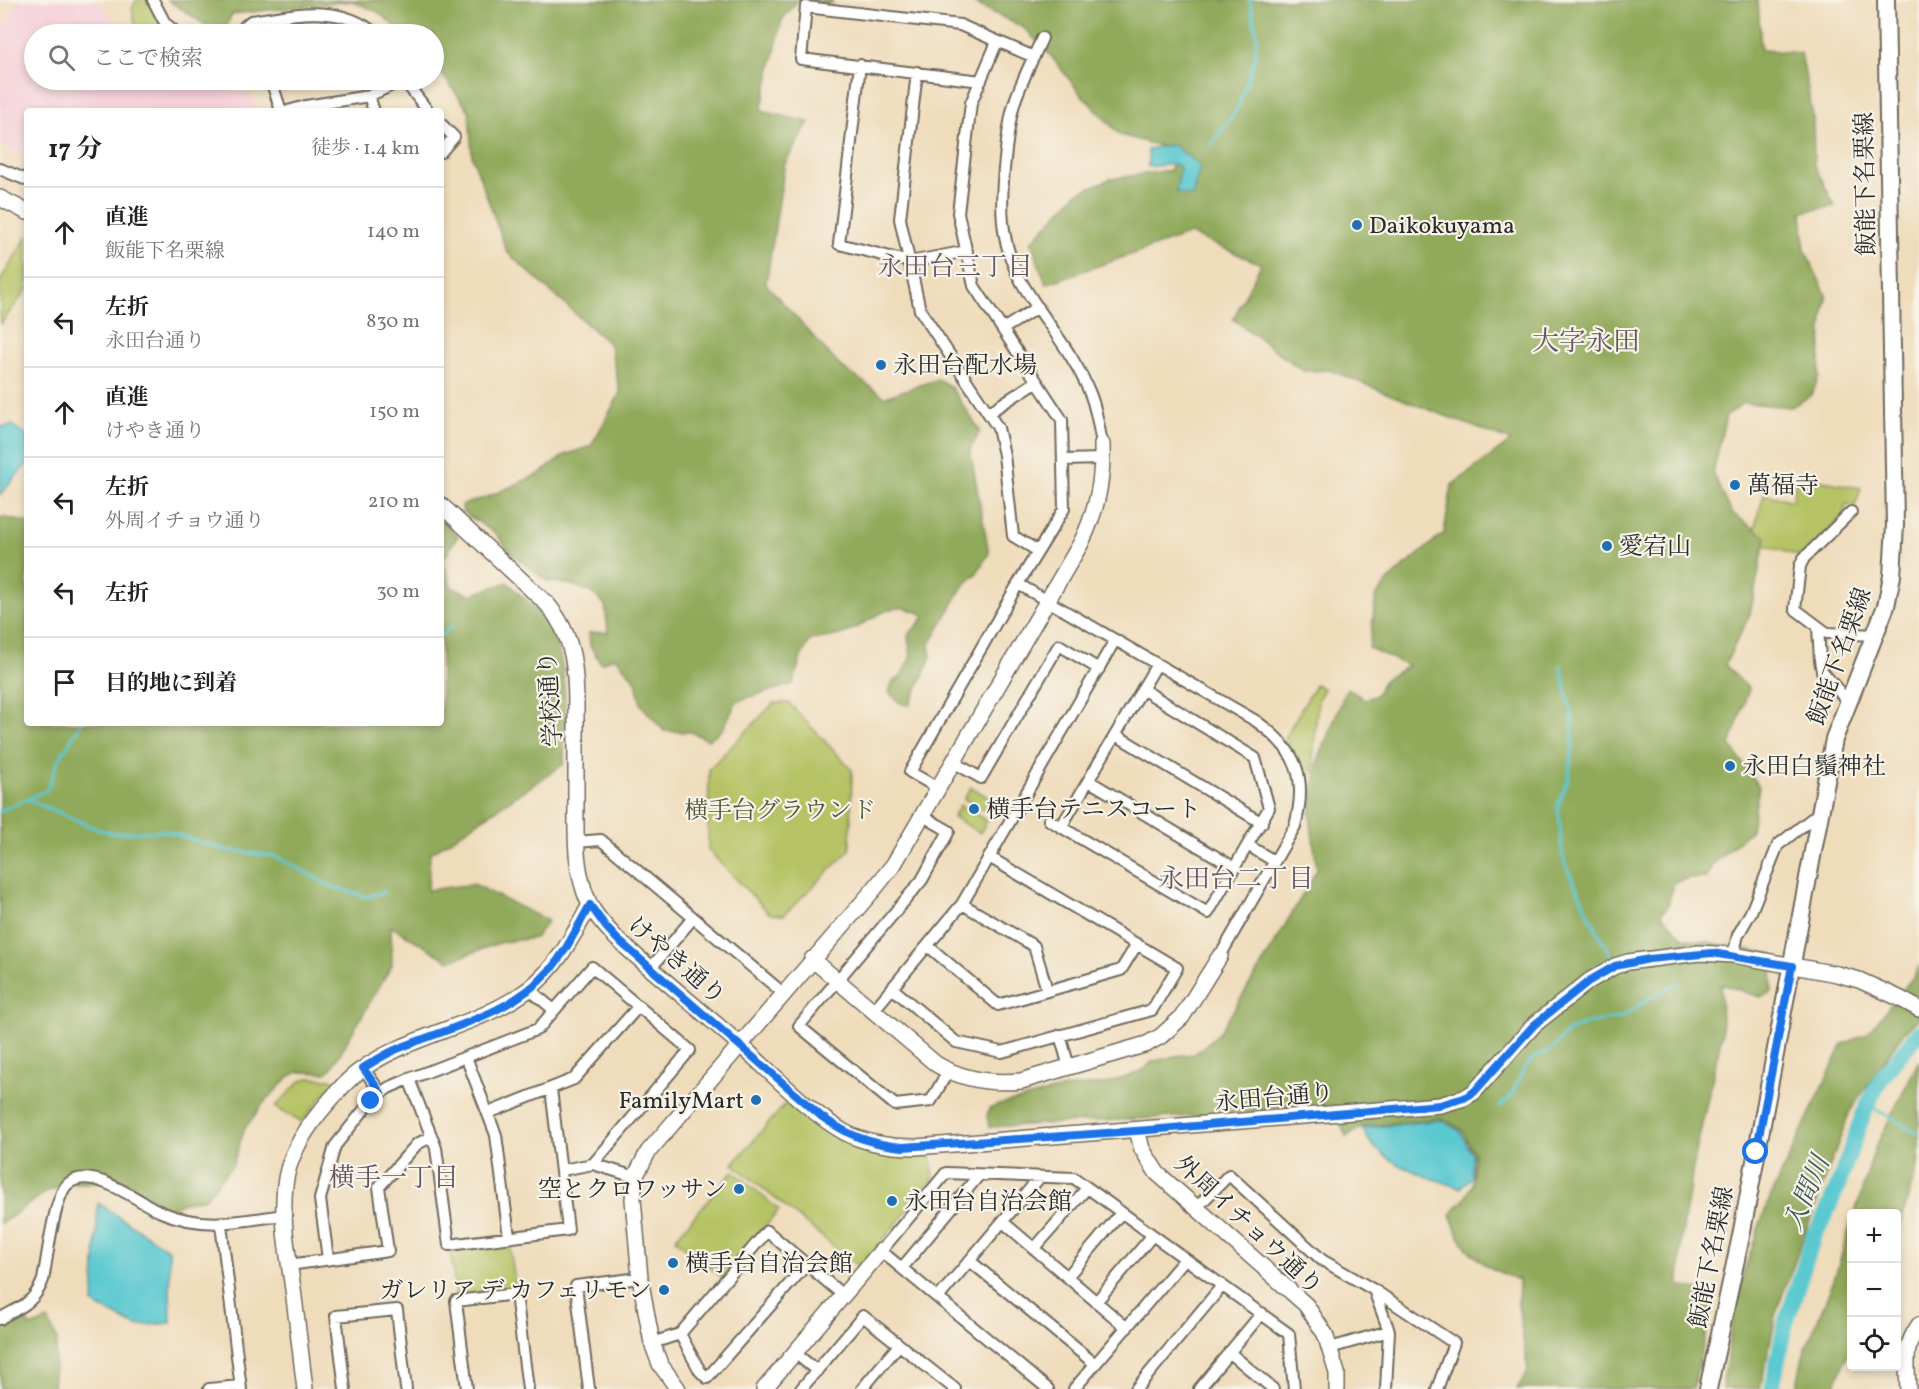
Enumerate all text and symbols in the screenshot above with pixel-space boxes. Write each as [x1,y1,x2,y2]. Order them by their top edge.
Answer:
search box [24,24,444,90]
icon: search [45,41,78,74]
text: ここで検索 [93,44,203,75]
street label: 飯能下名栗線 [1849,112,1885,256]
text: 17 分 [48,132,102,168]
text: 徒歩 · 1.4 km [311,135,420,163]
text: 直進 [105,203,149,234]
place label: Daikokuyama [1369,210,1515,244]
icon: ahead [48,216,81,249]
text: 140 m [367,218,420,246]
marker: Daikokuyama [1350,218,1364,232]
text: 飯能下名栗線 [105,238,225,266]
district label: 永田台三丁目 [877,250,1033,286]
text: 左折 [105,293,149,324]
icon: left [48,306,81,339]
text: 830 m [366,308,420,336]
district label: 大字永田 [1532,324,1640,362]
text: 永田台通り [105,328,205,356]
place label: 永田台配水場 [893,350,1037,384]
marker: 永田台配水場 [874,358,888,372]
text: 直進 [105,383,149,414]
icon: ahead [48,396,81,429]
text: 150 m [369,398,420,426]
text: けやき通り [105,418,205,446]
place label: 萬福寺 [1747,470,1819,504]
text: 左折 [105,473,149,504]
marker: 萬福寺 [1728,478,1742,492]
icon: left [48,486,81,519]
text: 210 m [368,488,420,516]
text: 外周イチョウ通り [105,508,264,536]
place label: 愛宕山 [1619,531,1691,565]
marker: 愛宕山 [1600,539,1614,553]
icon: left [48,576,81,609]
text: 30 m [376,578,420,606]
text: 左折 [105,579,149,610]
street label: 飯能下名栗線 [1800,583,1881,730]
street label: 学校通り [532,650,572,748]
icon: arrive [48,666,81,699]
text: 目的地に到着 [105,669,237,700]
place label: 永田白鬚神社 [1742,751,1886,785]
marker: 永田白鬚神社 [1723,759,1737,773]
place label: 横手台テニスコート [986,794,1201,828]
park label: 横手台グラウンド [684,795,876,829]
marker: 横手台テニスコート [967,802,981,816]
district label: 永田台二丁目 [1158,862,1314,898]
street label: けやき通り [619,909,732,1014]
street label: 永田台通り [1213,1077,1335,1121]
place label: FamilyMart [618,1085,744,1119]
route end [357,1087,383,1113]
marker: FamilyMart [749,1093,763,1107]
route start [1742,1138,1768,1164]
water label: 入間川 [1776,1148,1841,1237]
street label: 外周イチョウ通り [1166,1149,1329,1304]
district label: 横手一丁目 [329,1161,459,1197]
place label: 空とクロワッサン [537,1174,727,1208]
marker: 空とクロワッサン [732,1182,746,1196]
street label: 飯能下名栗線 [1683,1183,1743,1331]
place label: 永田台自治会館 [904,1186,1072,1220]
marker: 永田台自治会館 [885,1194,899,1208]
map controls [1847,1209,1901,1371]
button: + [1847,1209,1901,1263]
place label: 横手台自治会館 [685,1248,853,1282]
marker: 横手台自治会館 [666,1256,680,1270]
button: − [1847,1263,1901,1317]
place label: ガレリア デ カフェリモン [380,1275,652,1309]
marker: ガレリア デ カフェリモン [657,1283,671,1297]
button: locate [1847,1317,1901,1371]

